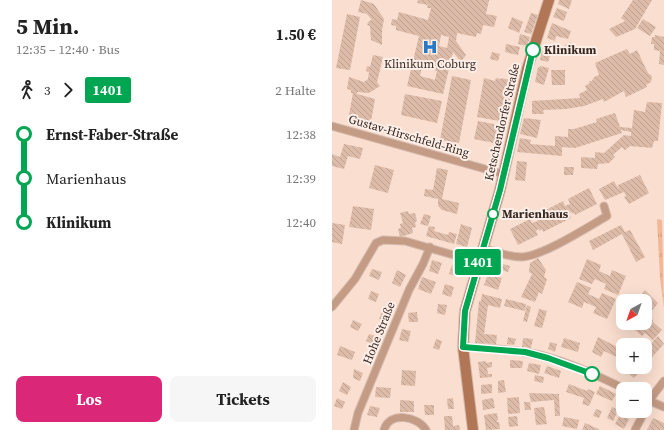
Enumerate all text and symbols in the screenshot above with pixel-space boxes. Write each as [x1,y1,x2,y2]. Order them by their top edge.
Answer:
text: 5 Min. [16,11,79,41]
text: 1.50 € [276,24,316,45]
hospital icon: Klinikum Coburg [421,38,439,56]
text: 12:35 – 12:40 · Bus [16,41,120,58]
marker: Klinikum [525,42,541,58]
place label: Klinikum [544,42,596,58]
place label: Klinikum Coburg [384,56,476,72]
street label: Ketschendorfer Straße [481,62,523,182]
icon: walk [16,79,38,101]
icon: forward [57,79,79,101]
text: 1401 [93,80,123,100]
text: 3 [44,82,51,99]
text: 2 Halte [275,82,316,99]
street label: Gustav-Hirschfeld-Ring [347,111,471,161]
text: Ernst-Faber-Straße [46,124,178,145]
text: 12:38 [286,126,316,143]
text: Marienhaus [46,168,126,189]
text: 12:39 [286,170,316,187]
place label: Marienhaus [502,206,569,222]
marker: Marienhaus [487,208,499,220]
text: Klinikum [46,212,111,233]
text: 12:40 [286,214,316,231]
line badge: 1401 [450,249,506,275]
text: 1401 [463,252,493,272]
north arrow [616,294,652,330]
map controls [616,294,652,418]
street label: Hohe Straße [359,299,399,367]
button: + [616,338,652,374]
unlabelled marker [584,366,600,382]
button: Los [16,376,162,422]
button: Tickets [170,376,316,422]
button: − [616,382,652,418]

